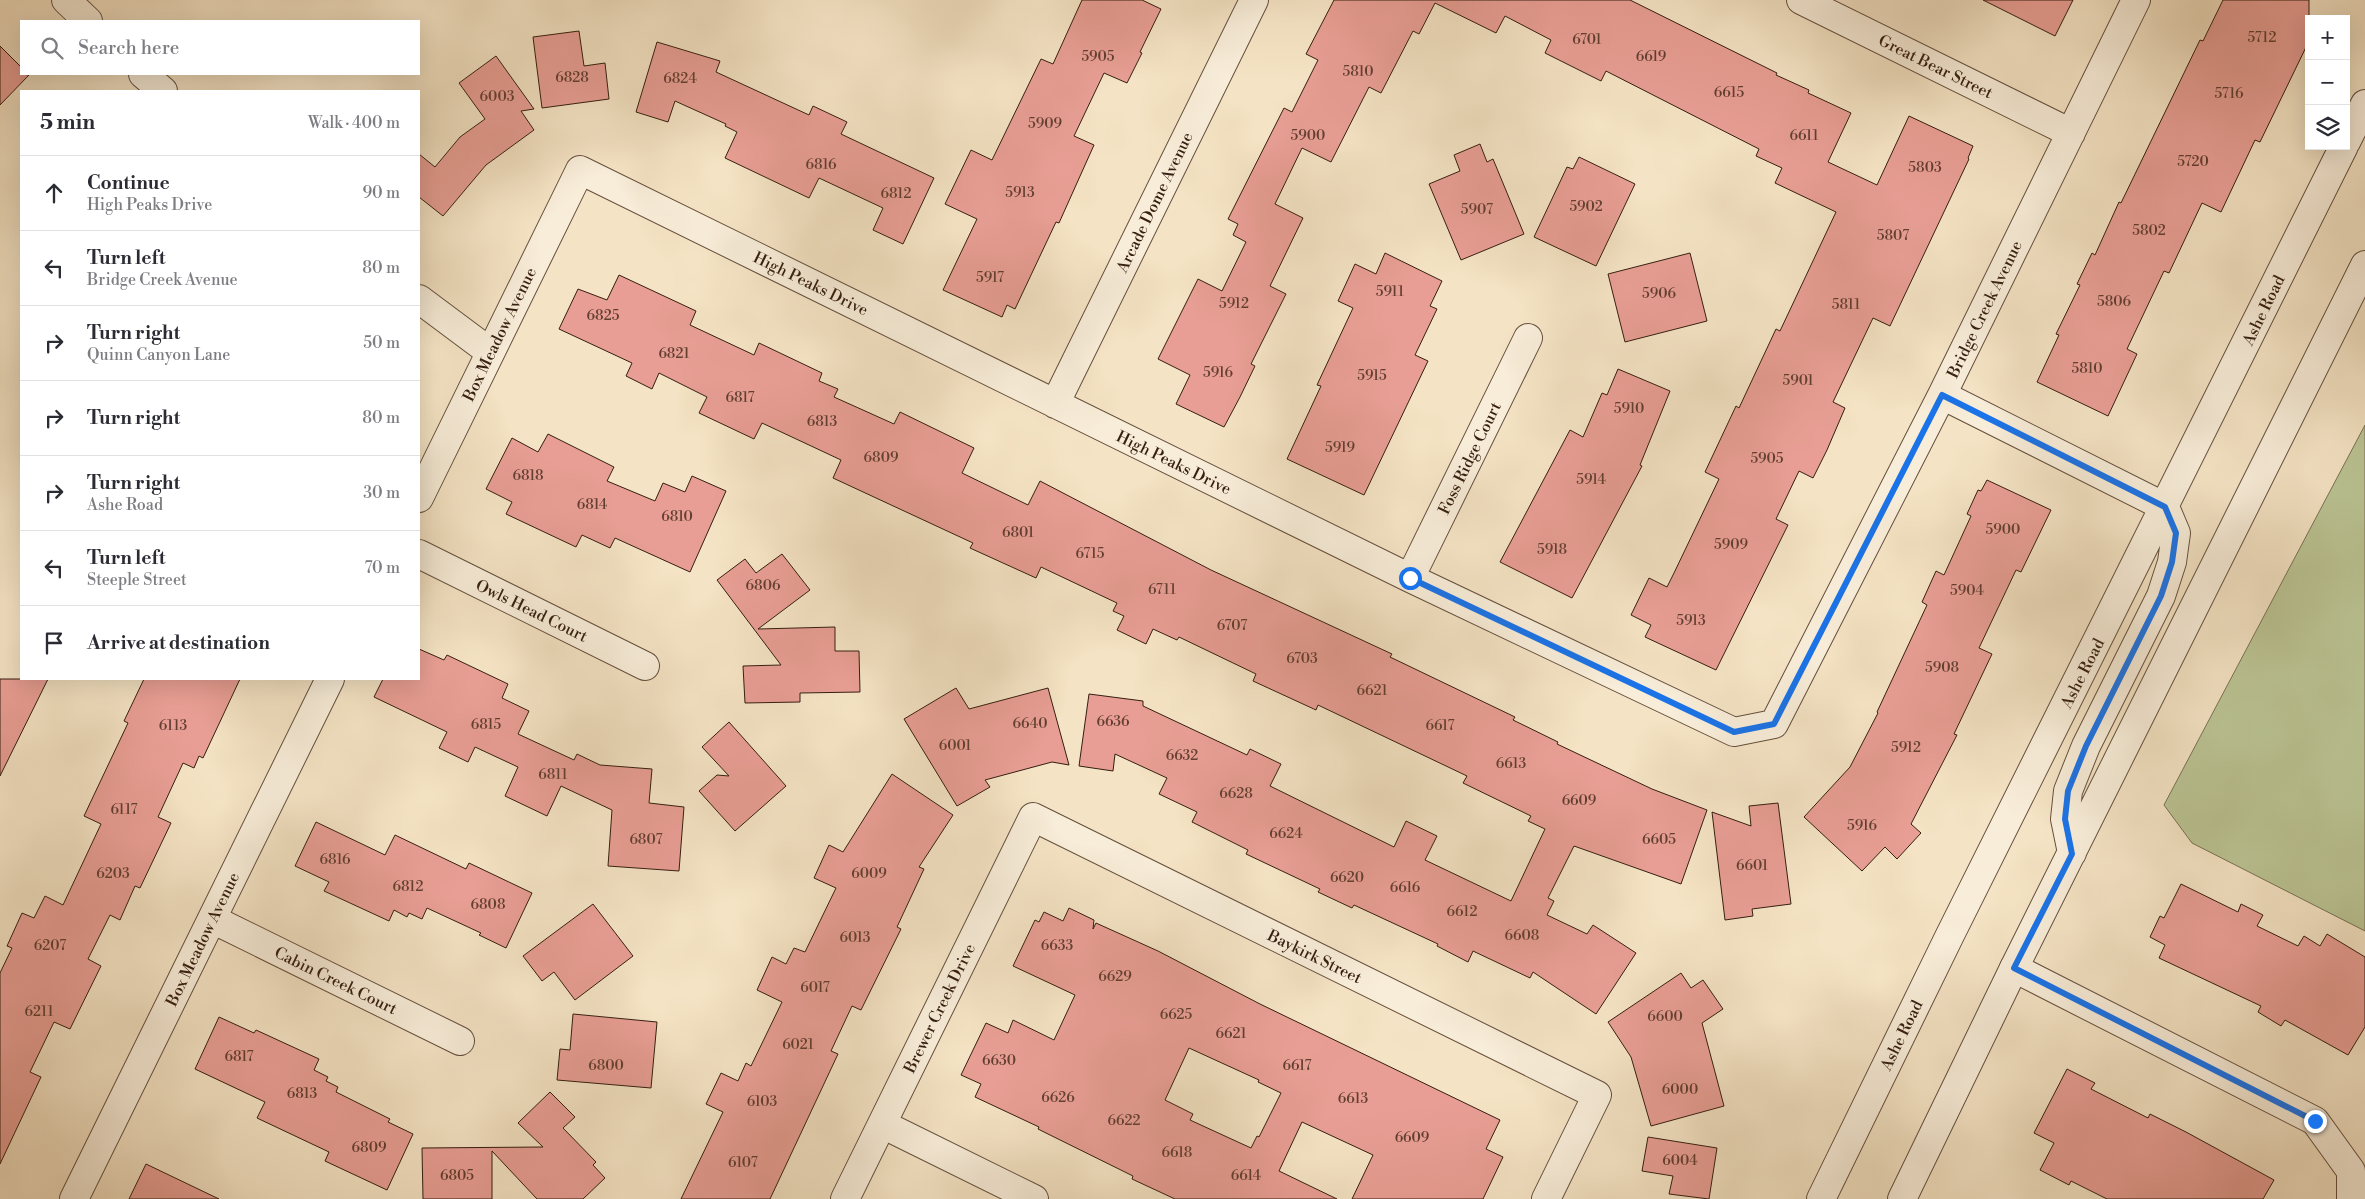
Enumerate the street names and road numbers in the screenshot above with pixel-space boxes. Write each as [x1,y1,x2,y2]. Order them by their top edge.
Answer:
street label: Great Bear Street [1875,31,1996,103]
street label: Arcade Dome Avenue [1112,129,1198,277]
street label: Bridge Creek Avenue [1942,237,2027,382]
street label: High Peaks Drive [750,247,871,320]
street label: Box Meadow Avenue [458,264,541,406]
street label: Ashe Road [2238,272,2290,350]
street label: Foss Ridge Court [1434,399,1506,518]
street label: High Peaks Drive [1113,426,1234,499]
street label: Owls Head Court [472,575,591,647]
street label: Ashe Road [2056,635,2109,713]
street label: Box Meadow Avenue [161,869,244,1011]
street label: Baykirk Street [1263,925,1365,988]
street label: Brewer Creek Drive [899,940,980,1077]
street label: Cabin Creek Court [271,943,400,1019]
street label: Ashe Road [1876,997,1928,1075]

